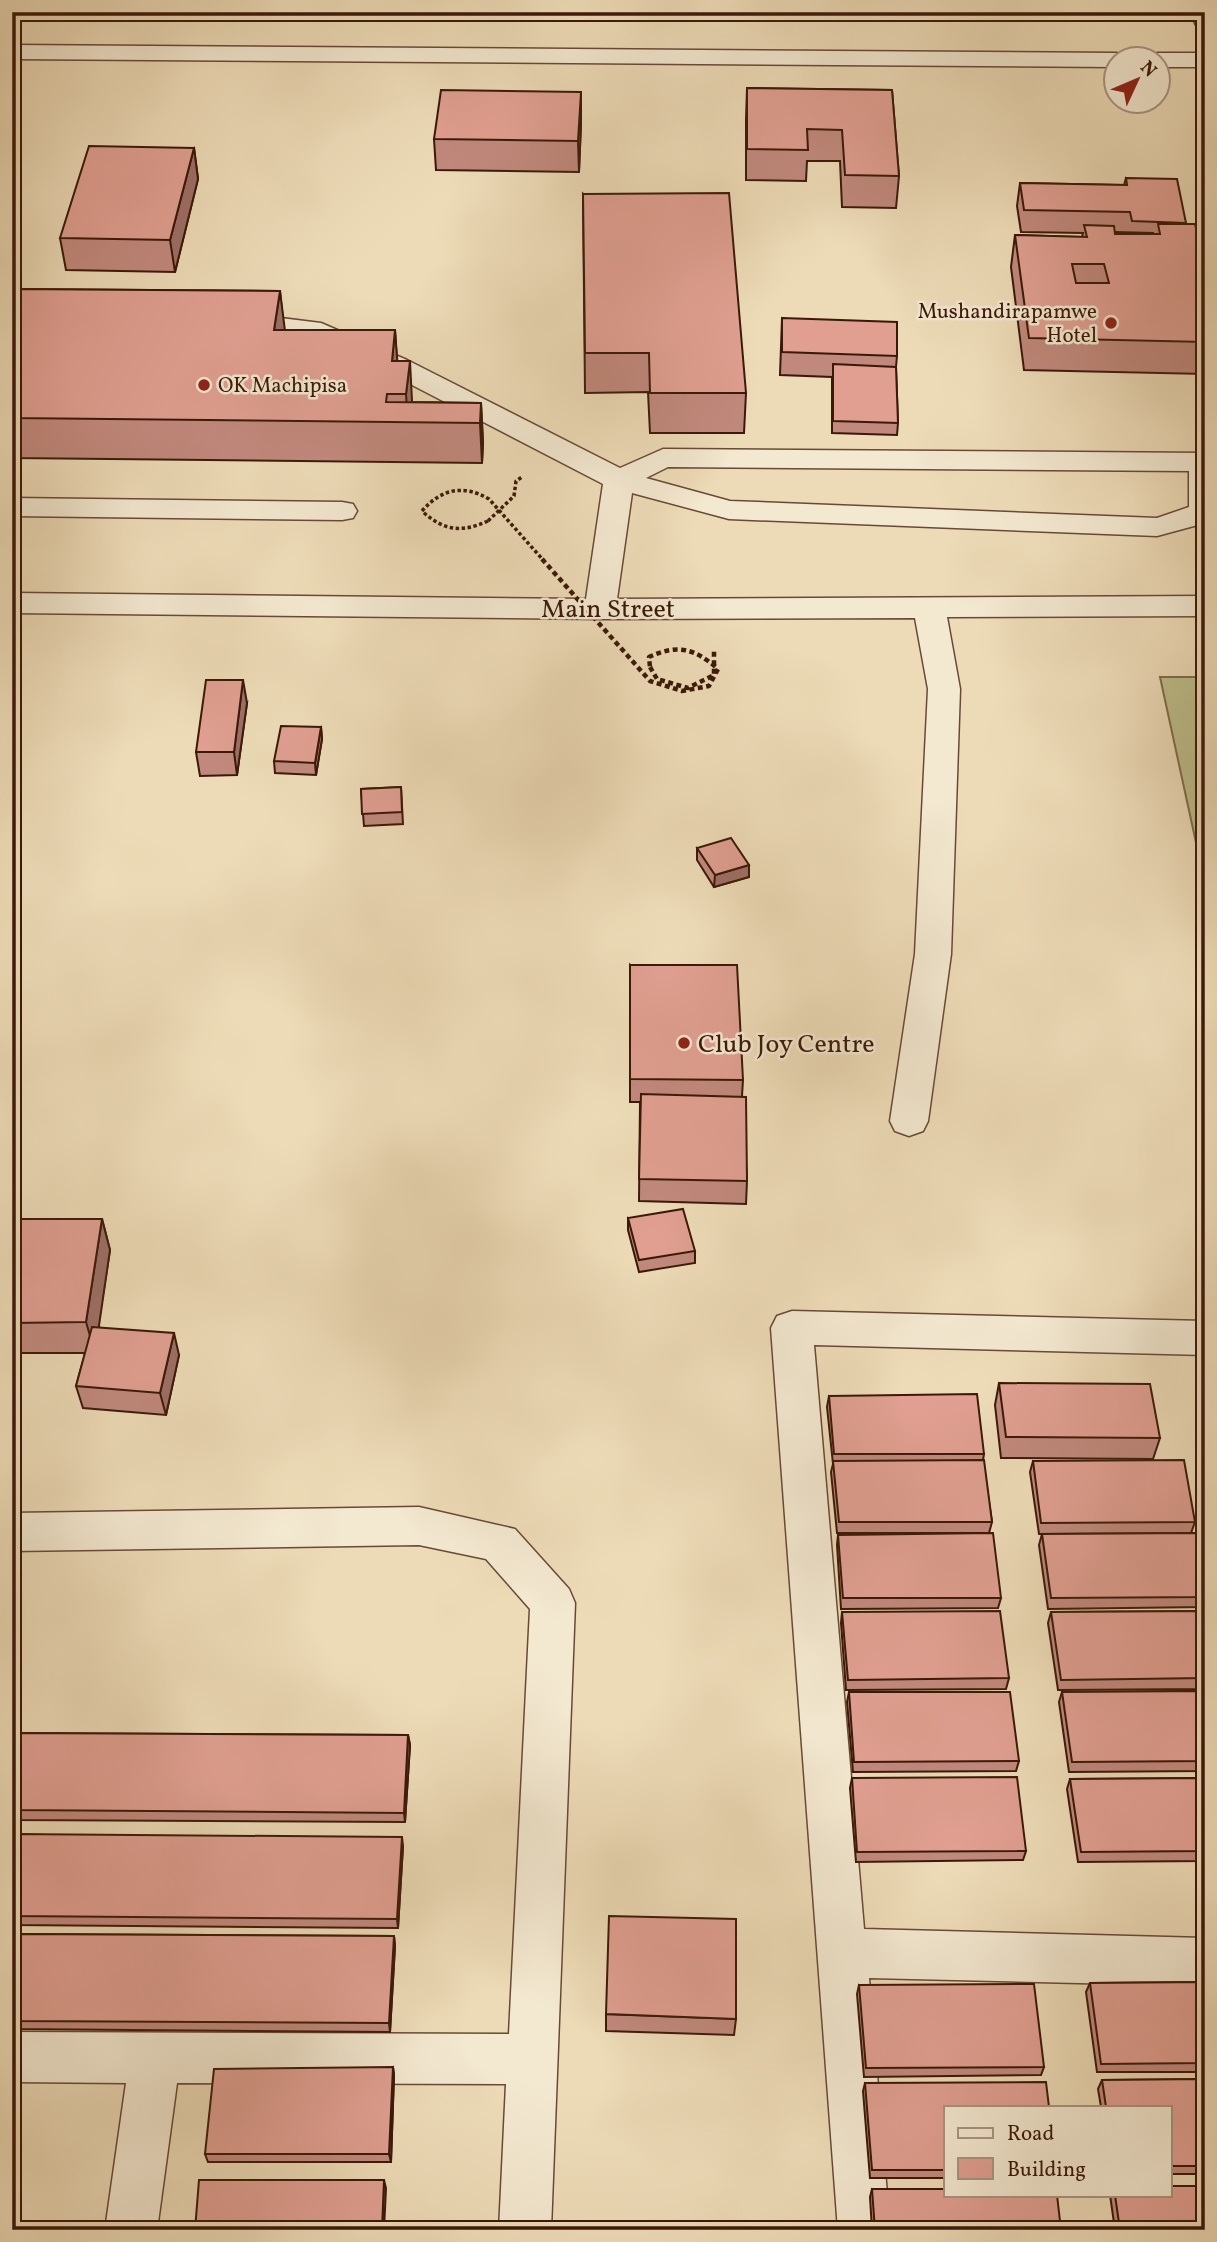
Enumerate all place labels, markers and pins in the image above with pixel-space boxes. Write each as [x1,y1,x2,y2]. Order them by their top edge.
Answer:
place label: Mushandirapamwe Hotel [918,298,1097,351]
marker: Mushandirapamwe Hotel [1103,315,1119,331]
place label: OK Machipisa [218,372,347,401]
marker: OK Machipisa [196,377,212,393]
place label: Club Joy Centre [698,1027,875,1063]
marker: Club Joy Centre [676,1035,692,1051]

